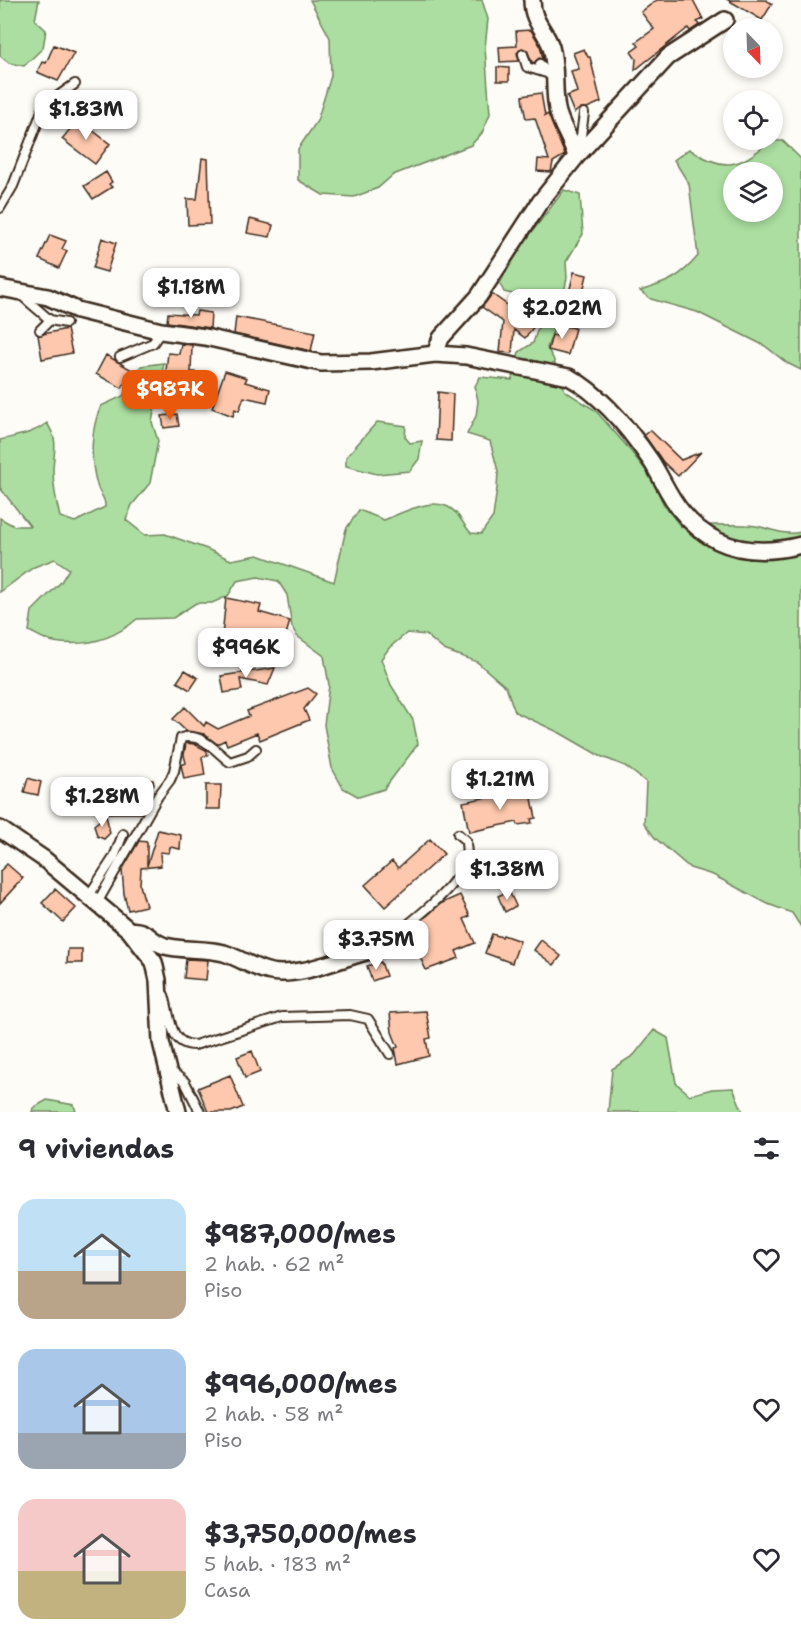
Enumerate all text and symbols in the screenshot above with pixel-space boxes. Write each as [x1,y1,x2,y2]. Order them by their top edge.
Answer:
north arrow [723,18,783,78]
map controls [723,18,783,222]
pin: $1.83M [37,90,135,141]
button: locate [723,90,783,150]
text: $1.83M [49,96,123,122]
button: layers [723,162,783,222]
pin: $1.18M [142,268,240,319]
text: $1.18M [157,274,225,300]
pin: $2.02M [513,289,611,340]
text: $2.02M [522,295,602,321]
pin: $987K [128,370,212,421]
text: $987K [136,376,204,402]
pin: $996K [204,628,288,679]
text: $996K [212,634,280,660]
pin: $1.21M [451,760,549,811]
text: $1.21M [465,766,535,792]
pin: $1.28M [53,777,151,828]
text: $1.28M [64,783,140,809]
pin: $1.38M [458,850,556,901]
text: $1.38M [469,856,545,882]
pin: $3.75M [327,920,425,971]
text: $3.75M [337,926,415,952]
text: 9 viviendas [18,1131,174,1166]
icon: filters [750,1132,783,1165]
text: $987,000/mes [204,1216,396,1251]
icon: home [66,1223,138,1295]
icon: heart [750,1243,783,1276]
text: 2 hab. · 62 m² [204,1251,345,1277]
text: Piso [204,1277,242,1303]
text: $996,000/mes [204,1366,397,1401]
icon: home [66,1373,138,1445]
icon: heart [750,1393,783,1426]
text: 2 hab. · 58 m² [204,1401,344,1427]
text: Piso [204,1427,242,1453]
text: $3,750,000/mes [204,1516,417,1551]
icon: home [66,1523,138,1595]
icon: heart [750,1543,783,1576]
text: 5 hab. · 183 m² [204,1551,351,1577]
text: Casa [204,1577,250,1603]

